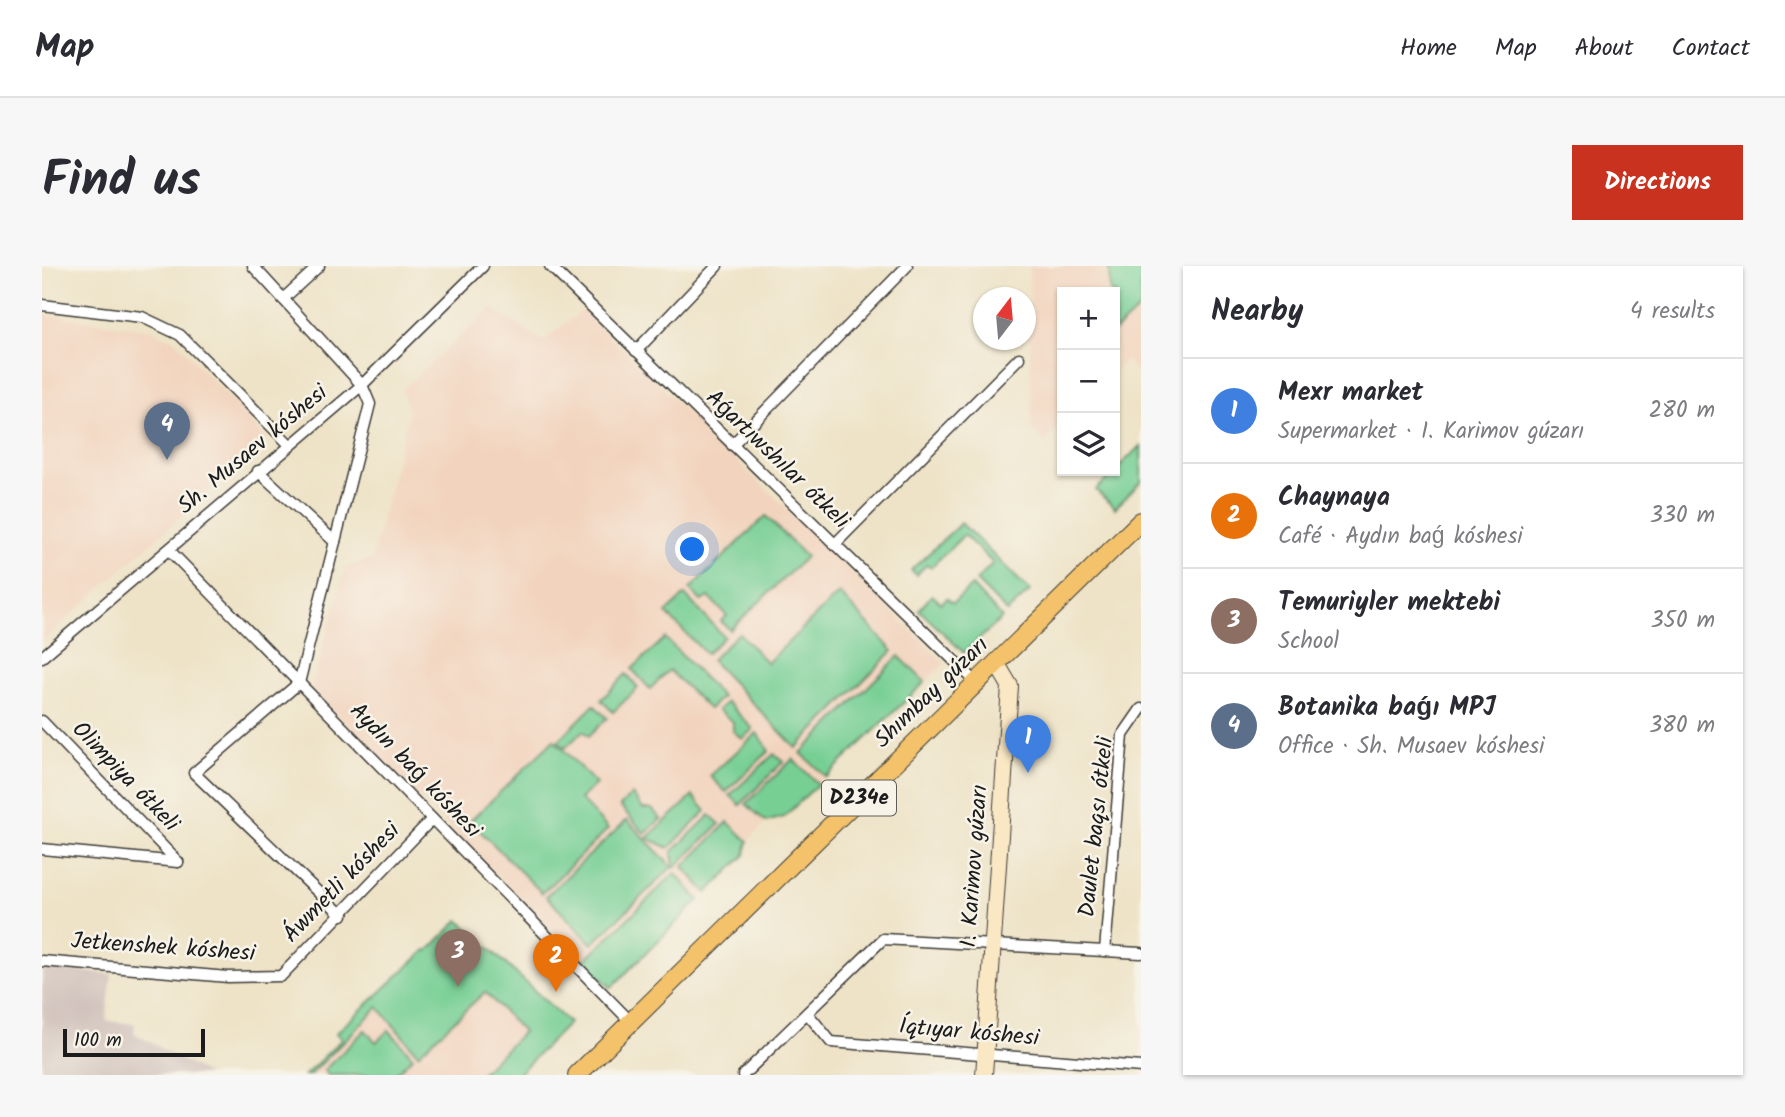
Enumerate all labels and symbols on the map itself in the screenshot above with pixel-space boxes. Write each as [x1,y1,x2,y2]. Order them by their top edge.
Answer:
north arrow [973,287,1036,350]
street label: Sh. Musaev kóshesi [170,375,337,524]
street label: Aǵartıwshılar ótkeli [697,382,858,539]
pin: 4 [144,402,190,460]
your location [675,532,709,566]
street label: Shımbay gúzarı [866,629,998,757]
street label: Aydın baǵ kóshesi [340,695,491,848]
street label: Olimpiya ótkeli [63,713,188,842]
pin: 1 [1005,715,1051,773]
street label: Daulet baqsı ótkeli [1070,734,1125,919]
road number: D234e [822,780,896,816]
street label: I. Karimov gúzarı [951,783,999,949]
street label: Áwmetli kóshesi [275,813,410,952]
street label: Jetkenshek kóshesi [70,924,258,973]
pin: 3 [435,929,481,987]
pin: 2 [533,934,579,992]
street label: Íqtıyar kóshesi [898,1009,1042,1057]
scale bar [63,1026,205,1058]

